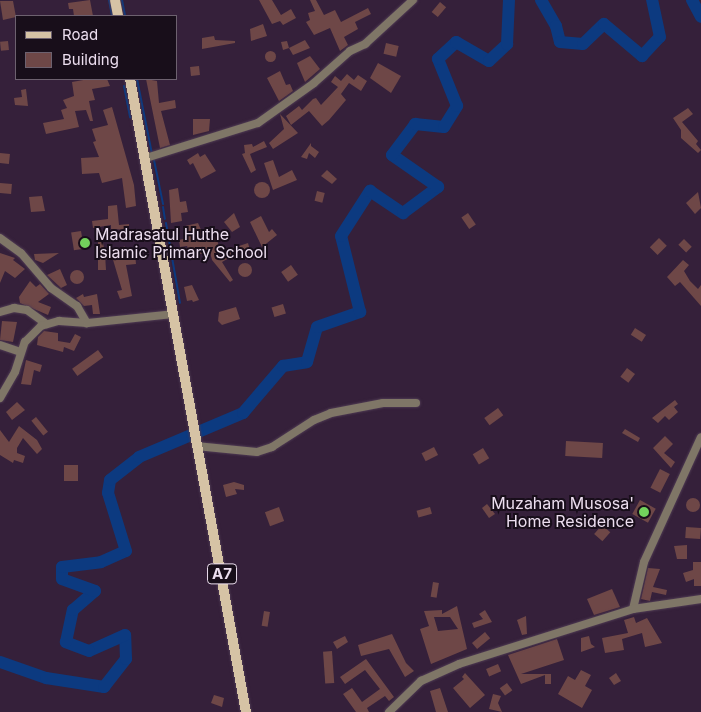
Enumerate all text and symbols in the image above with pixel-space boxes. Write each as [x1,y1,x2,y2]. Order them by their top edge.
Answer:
legend [15,15,178,80]
text: Road [62,25,98,44]
text: Building [62,50,119,69]
place label: Madrasatul Huthe Islamic Primary School [95,224,267,262]
marker: Madrasatul Huthe Islamic Primary School [79,237,91,249]
place label: Muzaham Musosa' Home Residence [491,493,634,531]
marker: Muzaham Musosa' Home Residence [638,506,650,518]
road number: A7 [207,562,237,586]

